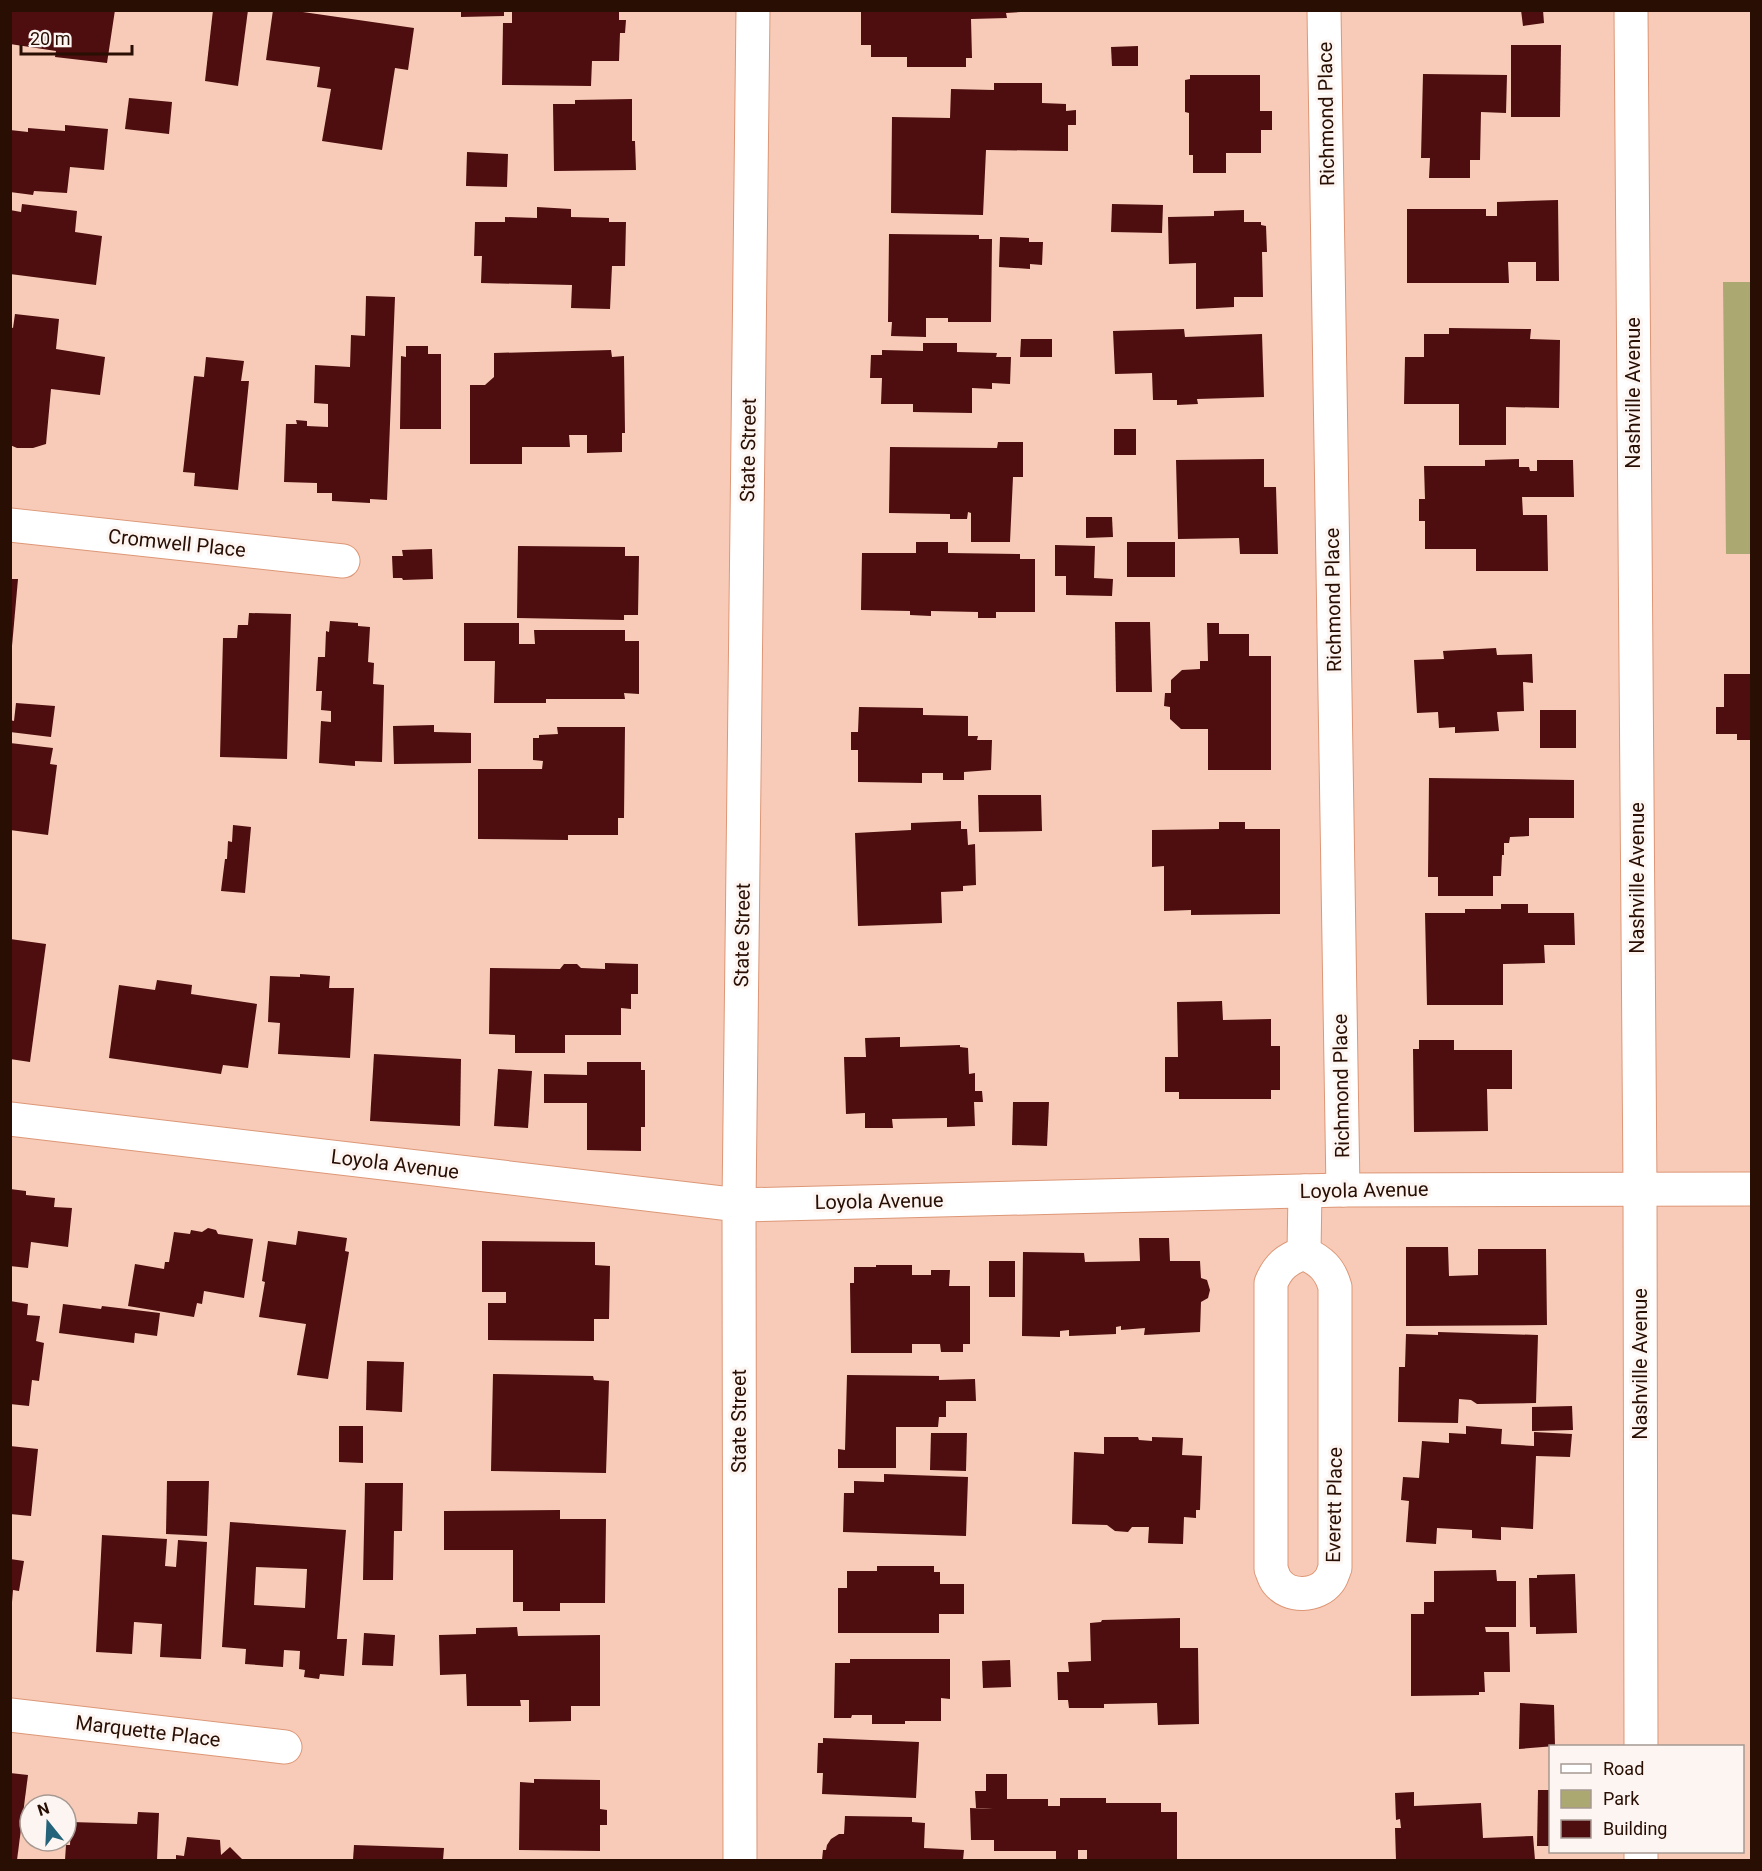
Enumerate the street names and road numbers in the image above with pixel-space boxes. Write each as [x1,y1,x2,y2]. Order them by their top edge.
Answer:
street label: Richmond Place [1313,42,1339,186]
street label: Nashville Avenue [1621,317,1645,469]
street label: State Street [735,398,761,502]
street label: Cromwell Place [107,524,247,562]
street label: Richmond Place [1320,528,1346,672]
street label: Nashville Avenue [1625,802,1649,954]
street label: State Street [729,883,755,987]
street label: Richmond Place [1328,1014,1354,1158]
street label: Loyola Avenue [330,1144,460,1184]
street label: Loyola Avenue [1299,1177,1429,1203]
street label: Loyola Avenue [814,1188,944,1214]
street label: Nashville Avenue [1628,1288,1652,1440]
street label: State Street [727,1369,751,1473]
street label: Everett Place [1321,1447,1347,1563]
street label: Marquette Place [74,1710,222,1752]

